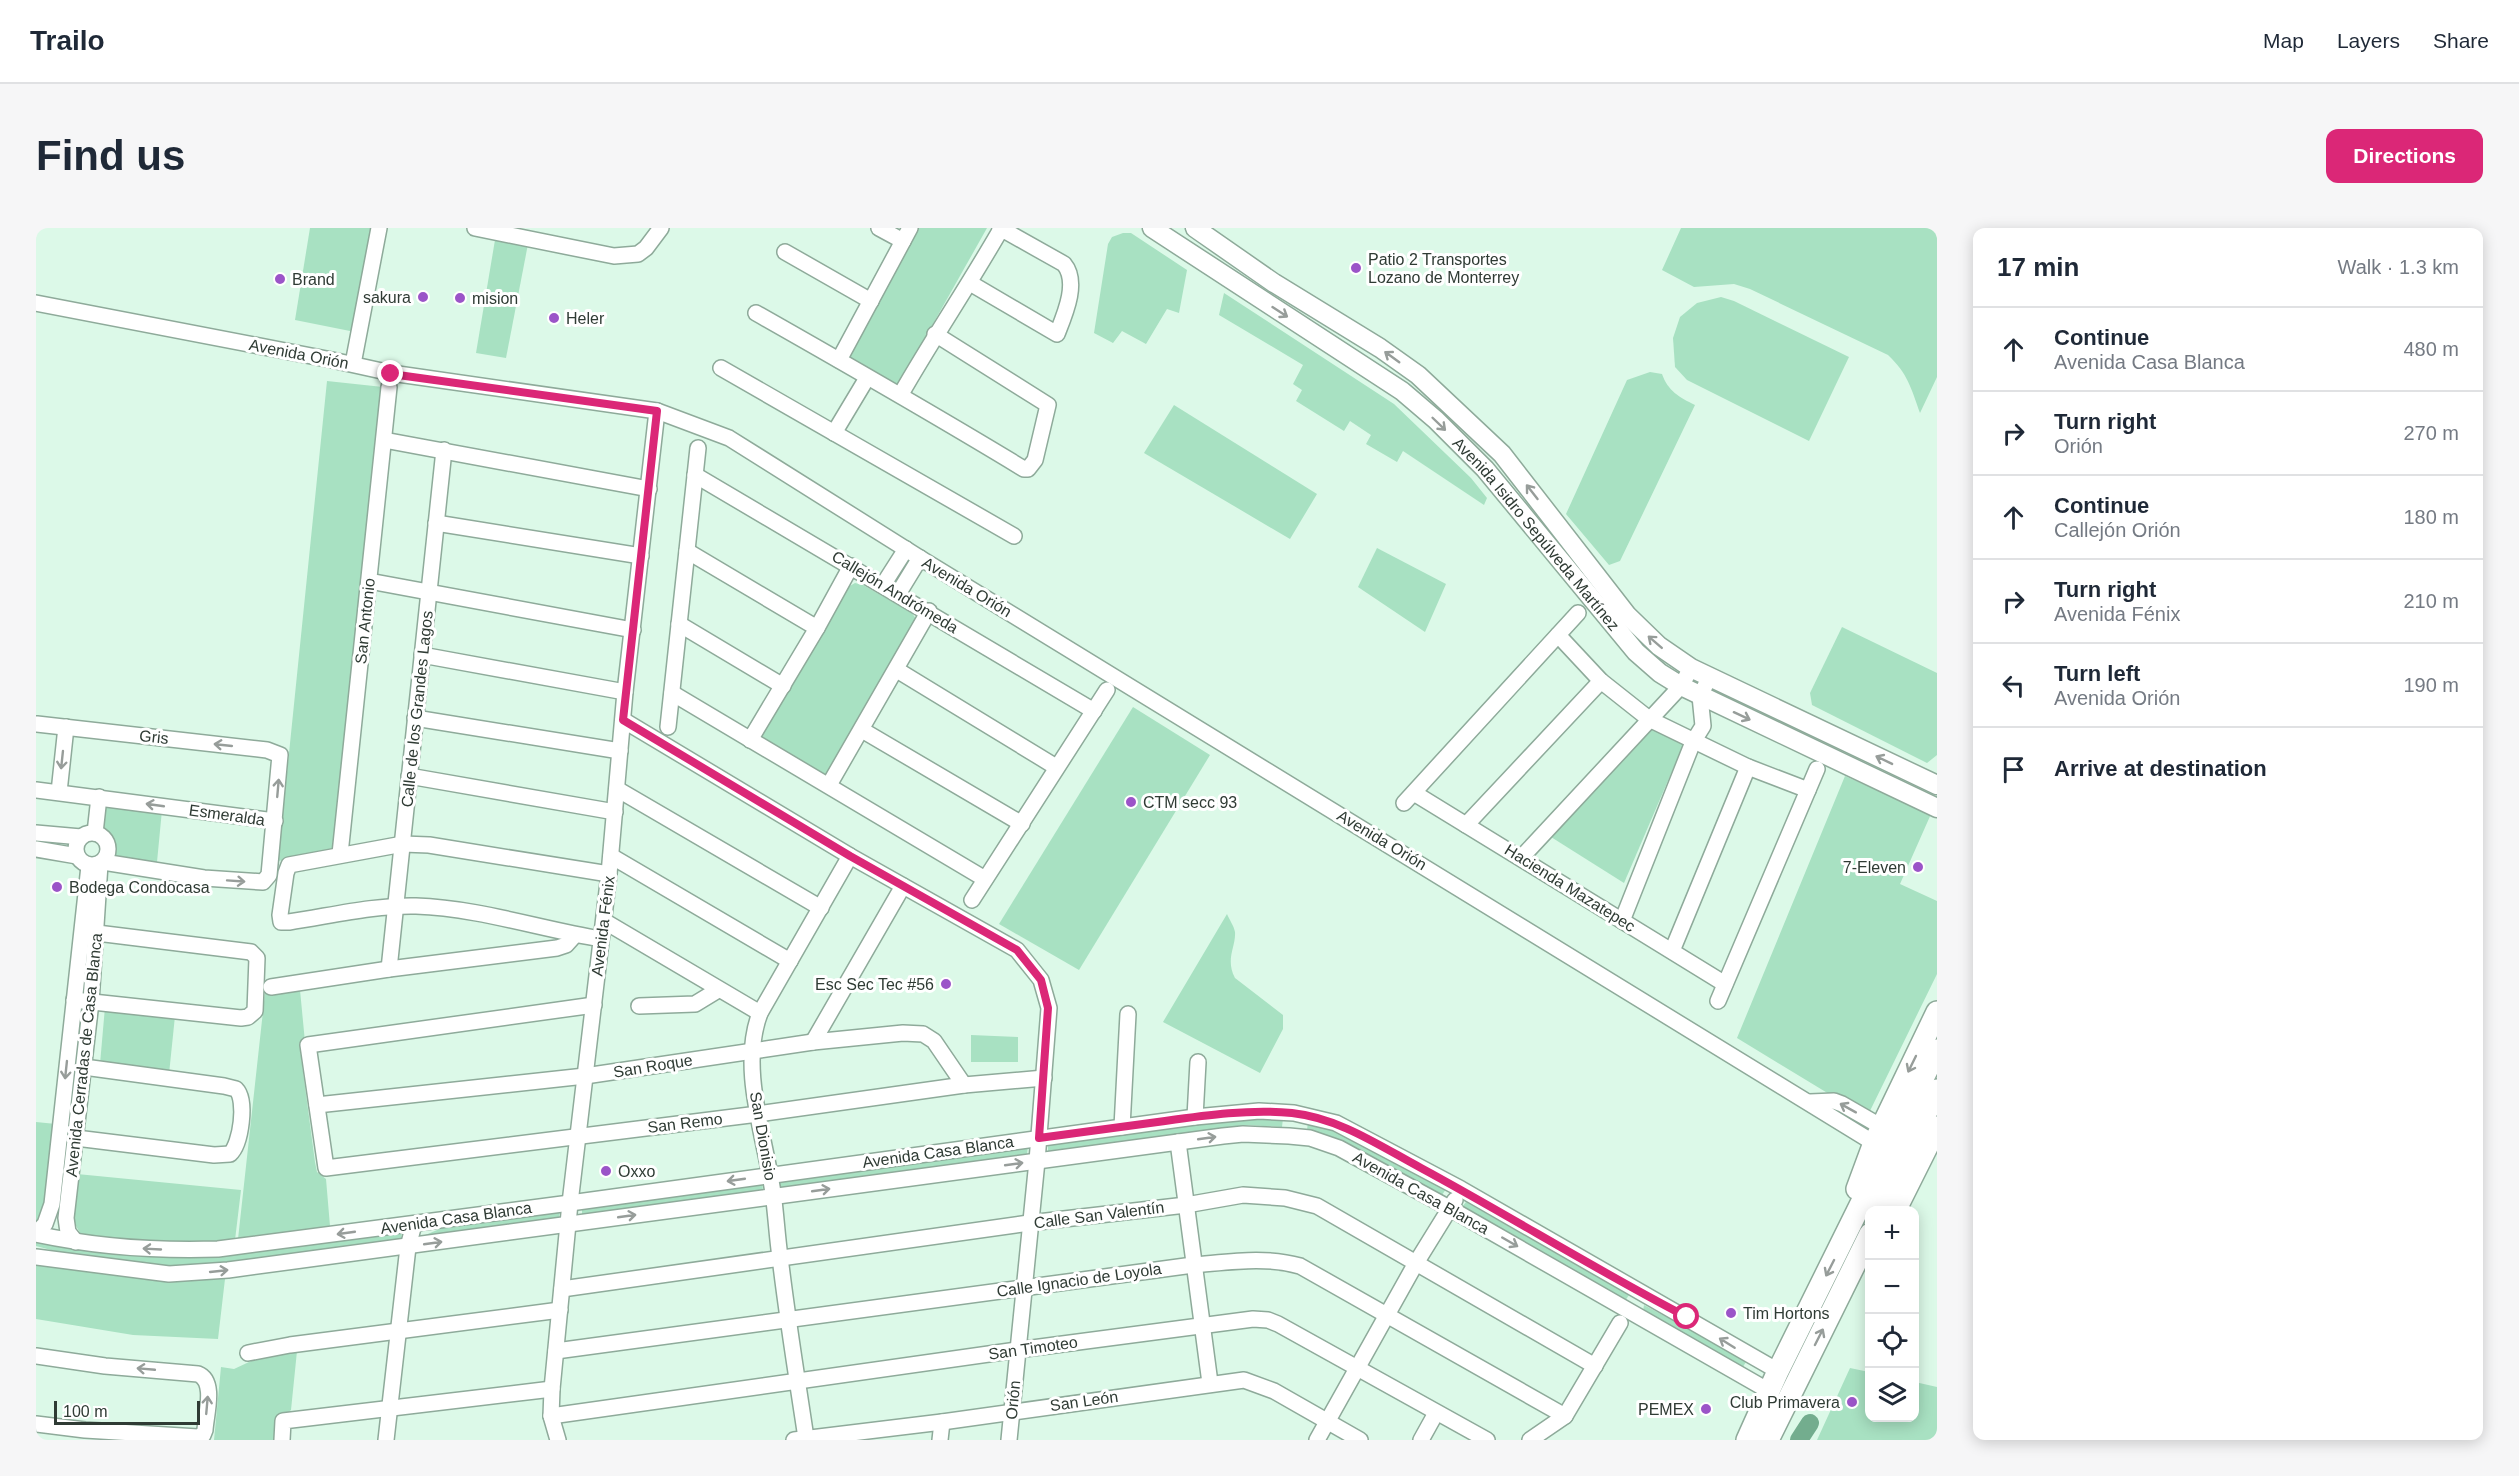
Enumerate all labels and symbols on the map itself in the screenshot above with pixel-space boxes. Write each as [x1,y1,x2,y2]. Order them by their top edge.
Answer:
place label: Patio 2 Transportes Lozano de Monterrey [1368,251,1519,286]
marker: Patio 2 Transportes Lozano de Monterrey [1349,261,1363,275]
place label: Brand [292,271,335,288]
marker: Brand [273,272,287,286]
place label: sakura [363,289,411,306]
marker: sakura [416,290,430,304]
place label: mision [472,290,518,307]
marker: mision [453,291,467,305]
one-way arrow [1271,306,1288,318]
place label: Heler [566,310,605,327]
marker: Heler [547,311,561,325]
street label: Avenida Orión [248,336,350,372]
one-way arrow [1385,351,1401,363]
route end [377,360,403,386]
one-way arrow [1432,417,1447,431]
street label: Avenida Isidro Sepúlveda Martínez [1450,434,1623,634]
one-way arrow [1526,484,1539,500]
street label: Callejón Andrómeda [829,548,961,636]
street label: Avenida Orión [919,554,1015,620]
street label: San Antonio [352,577,378,665]
street label: Calle de los Grandes Lagos [398,610,436,808]
one-way arrow [1648,635,1663,649]
one-way arrow [1732,710,1750,722]
street label: Gris [139,727,169,747]
one-way arrow [213,739,233,750]
one-way arrow [56,749,67,769]
one-way arrow [1876,753,1894,765]
one-way arrow [273,779,284,799]
place label: CTM secc 93 [1143,794,1237,811]
marker: CTM secc 93 [1124,795,1138,809]
one-way arrow [145,799,165,810]
street label: Esmeralda [188,801,266,829]
street label: Avenida Orión [1334,807,1430,873]
street label: Hacienda Mazatepec [1502,841,1638,935]
place label: 7-Eleven [1843,859,1906,876]
marker: 7-Eleven [1911,860,1925,874]
street label: Avenida Fénix [588,875,618,977]
one-way arrow [226,876,246,887]
place label: Bodega Condocasa [69,879,210,896]
marker: Bodega Condocasa [50,880,64,894]
street label: Avenida Cerradas de Casa Blanca [63,932,105,1178]
place label: Esc Sec Tec #56 [815,976,934,993]
marker: Esc Sec Tec #56 [939,977,953,991]
street label: San Roque [612,1051,694,1081]
one-way arrow [1905,1055,1917,1073]
one-way arrow [60,1060,71,1079]
street label: San Dionisio [747,1090,779,1182]
one-way arrow [1840,1102,1857,1114]
street label: San Remo [646,1110,724,1136]
street label: Avenida Casa Blanca [861,1133,1015,1171]
one-way arrow [1197,1133,1217,1144]
street label: Avenida Casa Blanca [1350,1149,1492,1237]
one-way arrow [1003,1158,1023,1169]
place label: Oxxo [618,1163,655,1180]
marker: Oxxo [599,1164,613,1178]
one-way arrow [726,1174,746,1185]
one-way arrow [810,1185,830,1196]
street label: Avenida Casa Blanca [379,1199,533,1237]
street label: Calle San Valentín [1033,1199,1165,1231]
one-way arrow [617,1210,637,1221]
one-way arrow [336,1228,356,1239]
one-way arrow [1501,1237,1518,1249]
one-way arrow [423,1238,443,1249]
one-way arrow [142,1244,162,1255]
one-way arrow [1824,1259,1835,1277]
street label: Calle Ignacio de Loyola [995,1260,1163,1300]
one-way arrow [209,1265,229,1276]
route start [1673,1303,1699,1329]
place label: Tim Hortons [1743,1305,1830,1322]
marker: Tim Hortons [1724,1306,1738,1320]
one-way arrow [1814,1329,1826,1347]
street label: San Timoteo [987,1333,1079,1363]
one-way arrow [1719,1336,1736,1348]
one-way arrow [136,1364,156,1375]
street label: Orión [1003,1380,1023,1420]
street label: San León [1049,1388,1119,1414]
place label: Club Primavera [1730,1394,1840,1411]
marker: Club Primavera [1845,1395,1859,1409]
one-way arrow [202,1396,213,1416]
scale bar [54,1398,200,1426]
place label: PEMEX [1638,1401,1694,1418]
marker: PEMEX [1699,1402,1713,1416]

